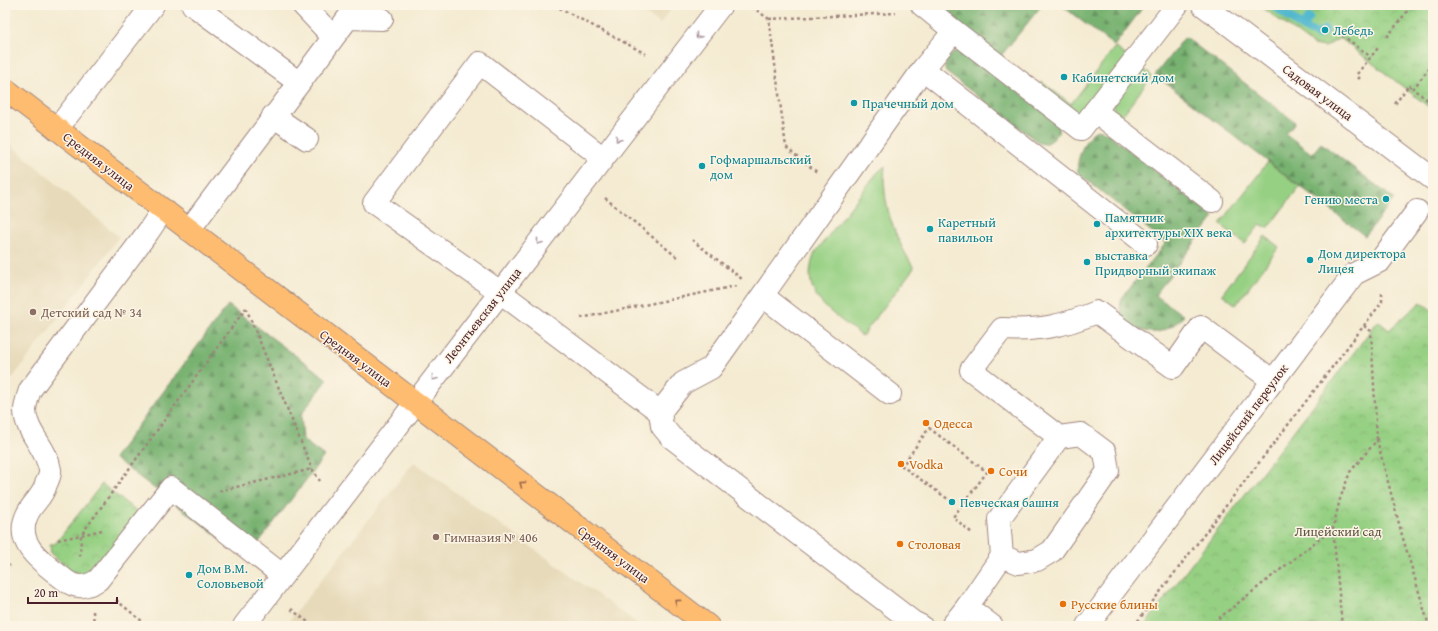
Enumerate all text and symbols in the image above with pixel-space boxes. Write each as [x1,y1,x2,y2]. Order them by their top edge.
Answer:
place label: Лебедь [1333,21,1373,40]
marker: Лебедь [1320,25,1330,35]
one-way arrow [695,31,702,38]
street label: Садовая улица [1278,60,1358,126]
place label: Кабинетский дом [1072,68,1174,87]
marker: Кабинетский дом [1059,72,1069,82]
place label: Прачечный дом [862,94,954,113]
marker: Прачечный дом [849,98,859,108]
street label: Средняя улица [59,127,139,196]
one-way arrow [616,134,623,141]
place label: Гофмаршальский дом [710,150,812,184]
marker: Гофмаршальский дом [697,161,707,171]
place label: Гению места [1304,190,1379,209]
marker: Гению места [1381,194,1391,204]
place label: Памятник архитектуры XIX века [1105,208,1233,242]
place label: Каретный павильон [938,213,996,247]
marker: Памятник архитектуры XIX века [1092,219,1102,229]
marker: Каретный павильон [925,224,935,234]
one-way arrow [537,237,544,244]
place label: Дом директора Лицея [1317,244,1407,278]
place label: выставка Придворный экипаж [1095,246,1217,280]
marker: Дом директора Лицея [1305,255,1315,265]
marker: выставка Придворный экипаж [1082,257,1092,267]
street label: Леонтьевская улица [439,263,526,367]
place label: Детский сад № 34 [40,303,142,322]
marker: Детский сад № 34 [28,307,38,317]
street label: Средняя улица [316,325,396,392]
street label: Лицейский переулок [1204,360,1293,469]
one-way arrow [431,374,439,381]
place label: Одесса [934,414,974,433]
marker: Одесса [921,418,931,428]
place label: Vodka [909,455,944,474]
marker: Vodka [896,459,906,469]
place label: Сочи [999,462,1028,481]
marker: Сочи [986,466,996,476]
one-way arrow [519,481,526,489]
place label: Певческая башня [960,493,1059,512]
marker: Певческая башня [947,497,957,507]
street label: Средняя улица [574,521,654,588]
park label: Лицейский сад [1294,522,1382,541]
place label: Гимназия № 406 [444,528,538,547]
marker: Гимназия № 406 [431,532,441,542]
place label: Столовая [908,535,961,554]
marker: Столовая [895,539,905,549]
place label: Дом В.М. Соловьевой [196,559,264,593]
marker: Дом В.М. Соловьевой [184,570,194,580]
scale bar [28,579,117,605]
text: 20 m [34,584,58,601]
place label: Русские блины [1071,595,1158,614]
marker: Русские блины [1058,599,1068,609]
one-way arrow [674,600,681,607]

